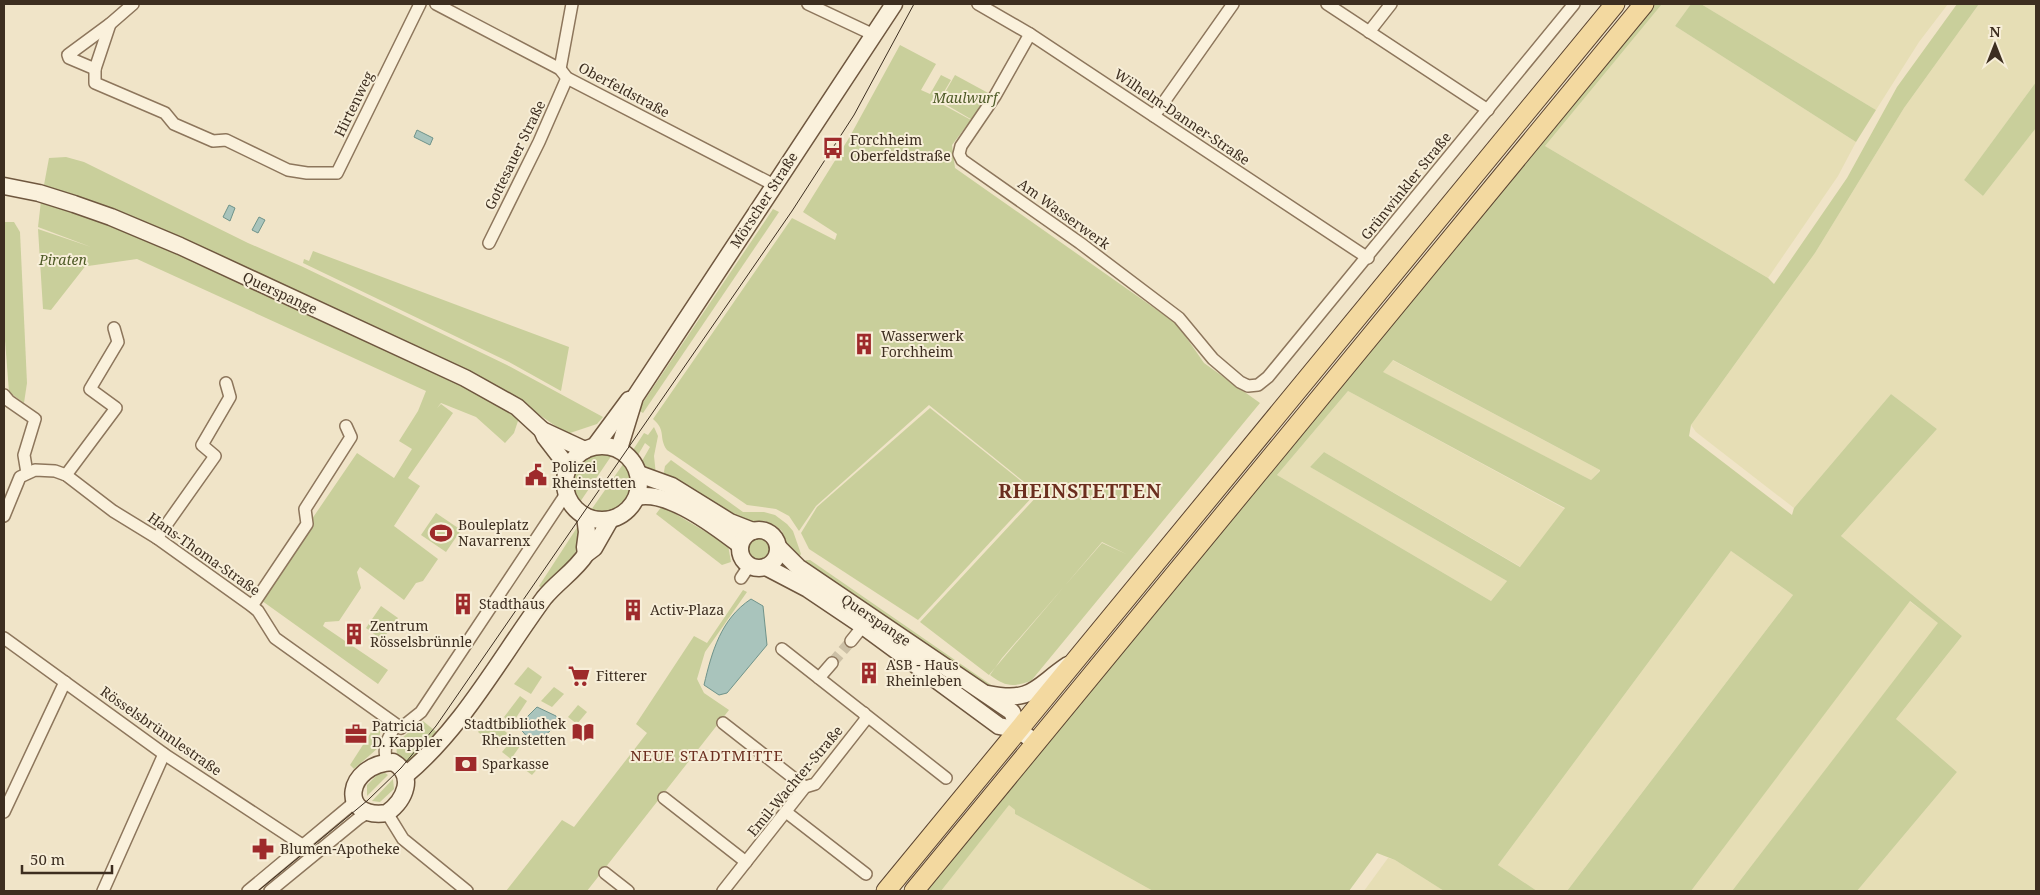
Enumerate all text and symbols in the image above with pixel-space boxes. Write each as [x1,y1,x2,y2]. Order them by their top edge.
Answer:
north arrow [1970,20,2020,70]
text: N [1989,22,2001,41]
street label: Oberfeldstraße [575,58,673,122]
street label: Wilhelm-Danner-Straße [1111,64,1254,169]
street label: Hirtenweg [330,67,378,140]
park label: Maulwurf [932,88,1000,107]
street label: Gottesauer Straße [480,97,549,213]
street label: Grünwinkler Straße [1356,128,1455,244]
place label: Forchheim Oberfeldstraße [850,130,951,165]
bus stop icon: Forchheim Oberfeldstraße [820,135,846,161]
street label: Mörscher Straße [725,148,802,251]
street label: Am Wasserwerk [1014,174,1115,254]
park label: Piraten [38,250,87,269]
street label: Querspange [240,267,321,318]
place label: Wasserwerk Forchheim [881,326,964,361]
building icon: Wasserwerk Forchheim [851,331,877,357]
place label: Polizei Rheinstetten [552,457,636,492]
public building icon: Polizei Rheinstetten [523,462,549,488]
district label: RHEINSTETTEN [998,478,1162,504]
street label: Hans-Thoma-Straße [144,508,264,600]
place label: Bouleplatz Navarrenx [458,515,531,550]
sports icon: Bouleplatz Navarrenx [428,520,454,546]
street label: Querspange [838,589,915,650]
building icon: Stadthaus [450,591,476,617]
place label: Stadthaus [479,594,545,613]
building icon: Activ-Plaza [620,597,646,623]
place label: Activ-Plaza [650,600,724,619]
place label: Zentrum Rösselsbrünnle [370,616,472,651]
building icon: Zentrum Rösselsbrünnle [341,621,367,647]
place label: ASB - Haus Rheinleben [886,655,962,690]
building icon: ASB - Haus Rheinleben [856,660,882,686]
supermarket icon: Fitterer [566,663,592,689]
place label: Fitterer [596,666,647,685]
street label: Rösselsbrünnlestraße [97,682,226,780]
place label: Stadtbibliothek Rheinstetten [464,714,567,749]
place label: Patricia D. Kappler [372,716,443,751]
library icon: Stadtbibliothek Rheinstetten [570,719,596,745]
office icon: Patricia D. Kappler [343,721,369,747]
street label: Emil-Wachter-Straße [743,721,847,840]
district label: NEUE STADTMITTE [630,745,784,765]
bank icon: Sparkasse [453,751,479,777]
place label: Sparkasse [482,754,549,773]
pharmacy icon: Blumen-Apotheke [250,836,276,862]
place label: Blumen-Apotheke [280,839,400,858]
scale bar [22,842,112,874]
text: 50 m [30,849,65,869]

